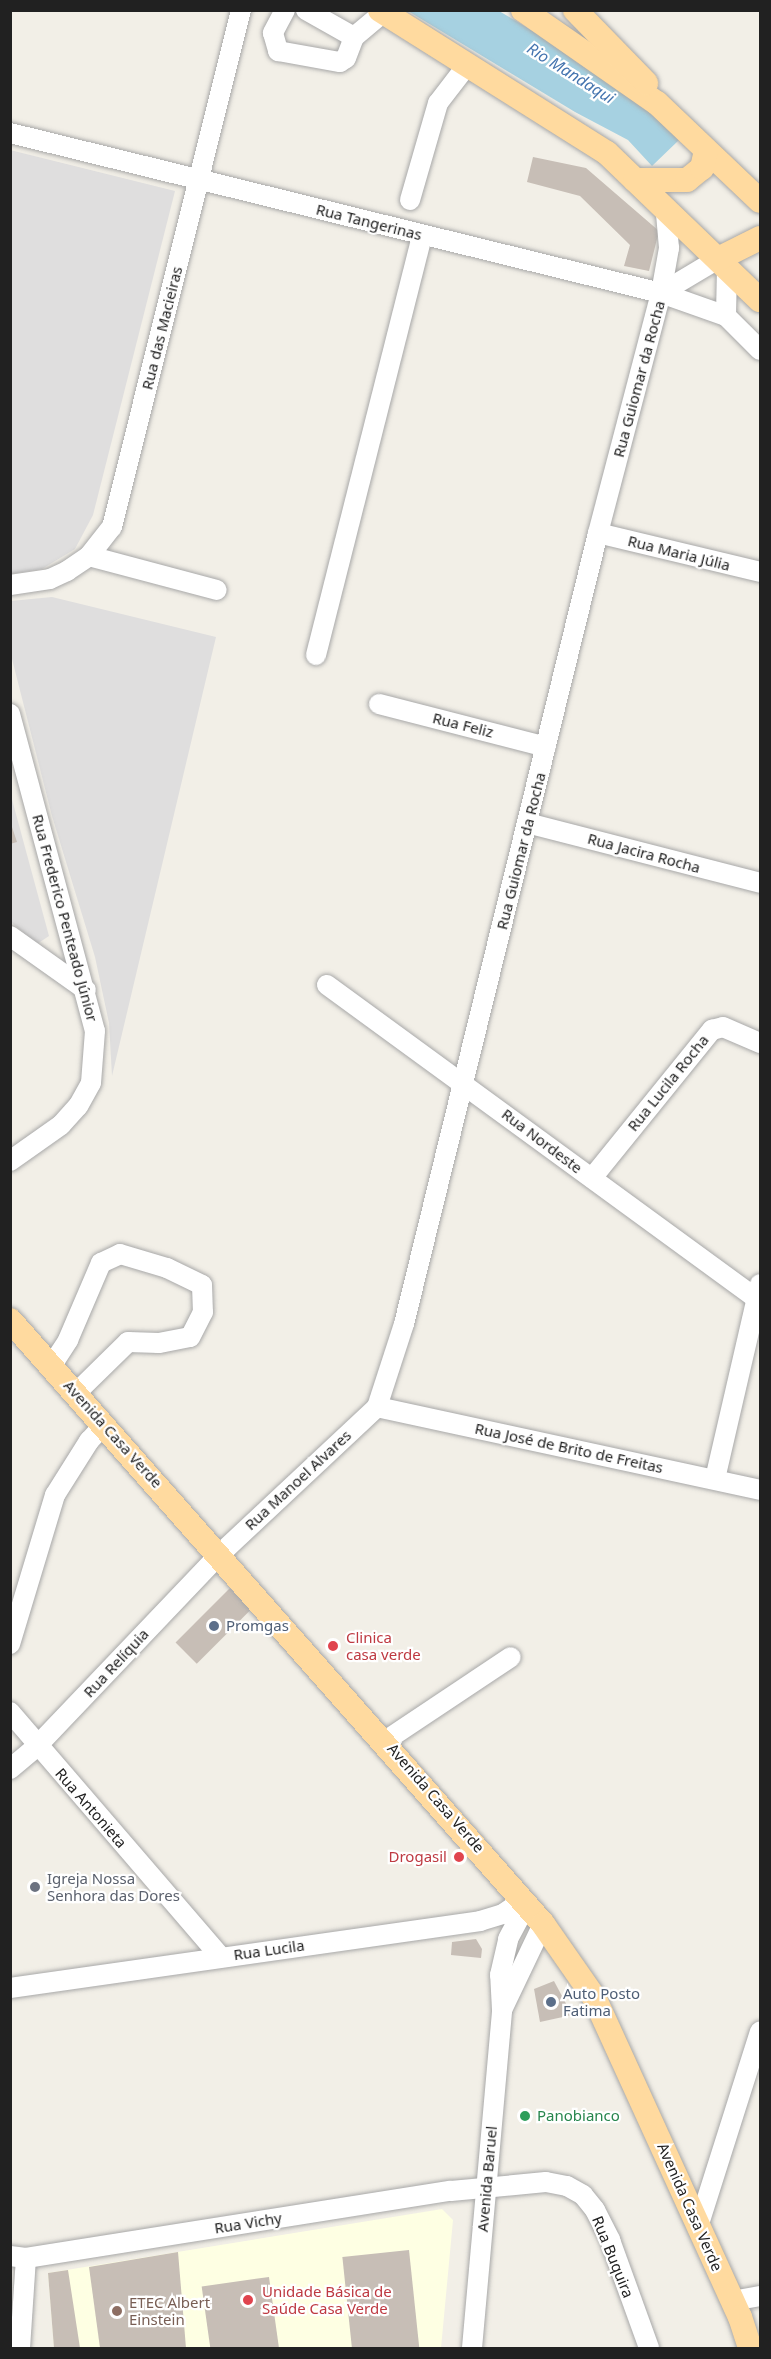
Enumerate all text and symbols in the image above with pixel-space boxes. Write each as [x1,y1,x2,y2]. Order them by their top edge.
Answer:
water label: Rio Mandaqui [524,39,618,107]
street label: Rua Tangerinas [314,200,424,244]
street label: Rua das Macieiras [138,264,186,392]
street label: Rua Guiomar da Rocha [609,299,669,459]
street label: Rua Maria Júlia [626,532,732,574]
street label: Rua Feliz [431,709,495,741]
street label: Rua Guiomar da Rocha [493,771,549,931]
street label: Rua Frederico Penteado Júnior [29,812,101,1024]
street label: Rua Jacira Rocha [586,829,702,877]
street label: Rua Lucila Rocha [624,1031,712,1135]
street label: Rua Nordeste [498,1105,586,1177]
street label: Avenida Casa Verde [60,1377,166,1491]
street label: Rua José de Brito de Freitas [473,1419,665,1477]
street label: Rua Manoel Alvares [241,1426,355,1534]
place label: Promgas [226,1617,289,1635]
marker: Promgas [207,1619,221,1633]
street label: Rua Relíquia [80,1625,152,1701]
place label: Clinica casa verde [346,1628,421,1663]
marker: Clinica casa verde [324,1637,342,1655]
street label: Avenida Casa Verde [384,1740,488,1856]
street label: Rua Antonieta [52,1764,130,1852]
place label: Drogasil [389,1848,447,1866]
marker: Drogasil [452,1850,466,1864]
place label: Igreja Nossa Senhora das Dores [47,1869,180,1904]
marker: Igreja Nossa Senhora das Dores [28,1880,42,1894]
street label: Rua Lucila [232,1936,306,1964]
place label: Auto Posto Fatima [563,1984,640,2019]
marker: Auto Posto Fatima [544,1995,558,2009]
place label: Panobianco [537,2107,620,2125]
marker: Panobianco [518,2109,532,2123]
street label: Avenida Baruel [473,2125,501,2233]
street label: Avenida Casa Verde [654,2140,726,2274]
street label: Rua Vichy [213,2209,283,2237]
street label: Rua Buquira [588,2213,638,2301]
place label: Unidade Básica de Saúde Casa Verde [262,2282,392,2317]
marker: Unidade Básica de Saúde Casa Verde [239,2291,257,2309]
place label: ETEC Albert Einstein [129,2293,210,2328]
marker: ETEC Albert Einstein [110,2304,124,2318]

